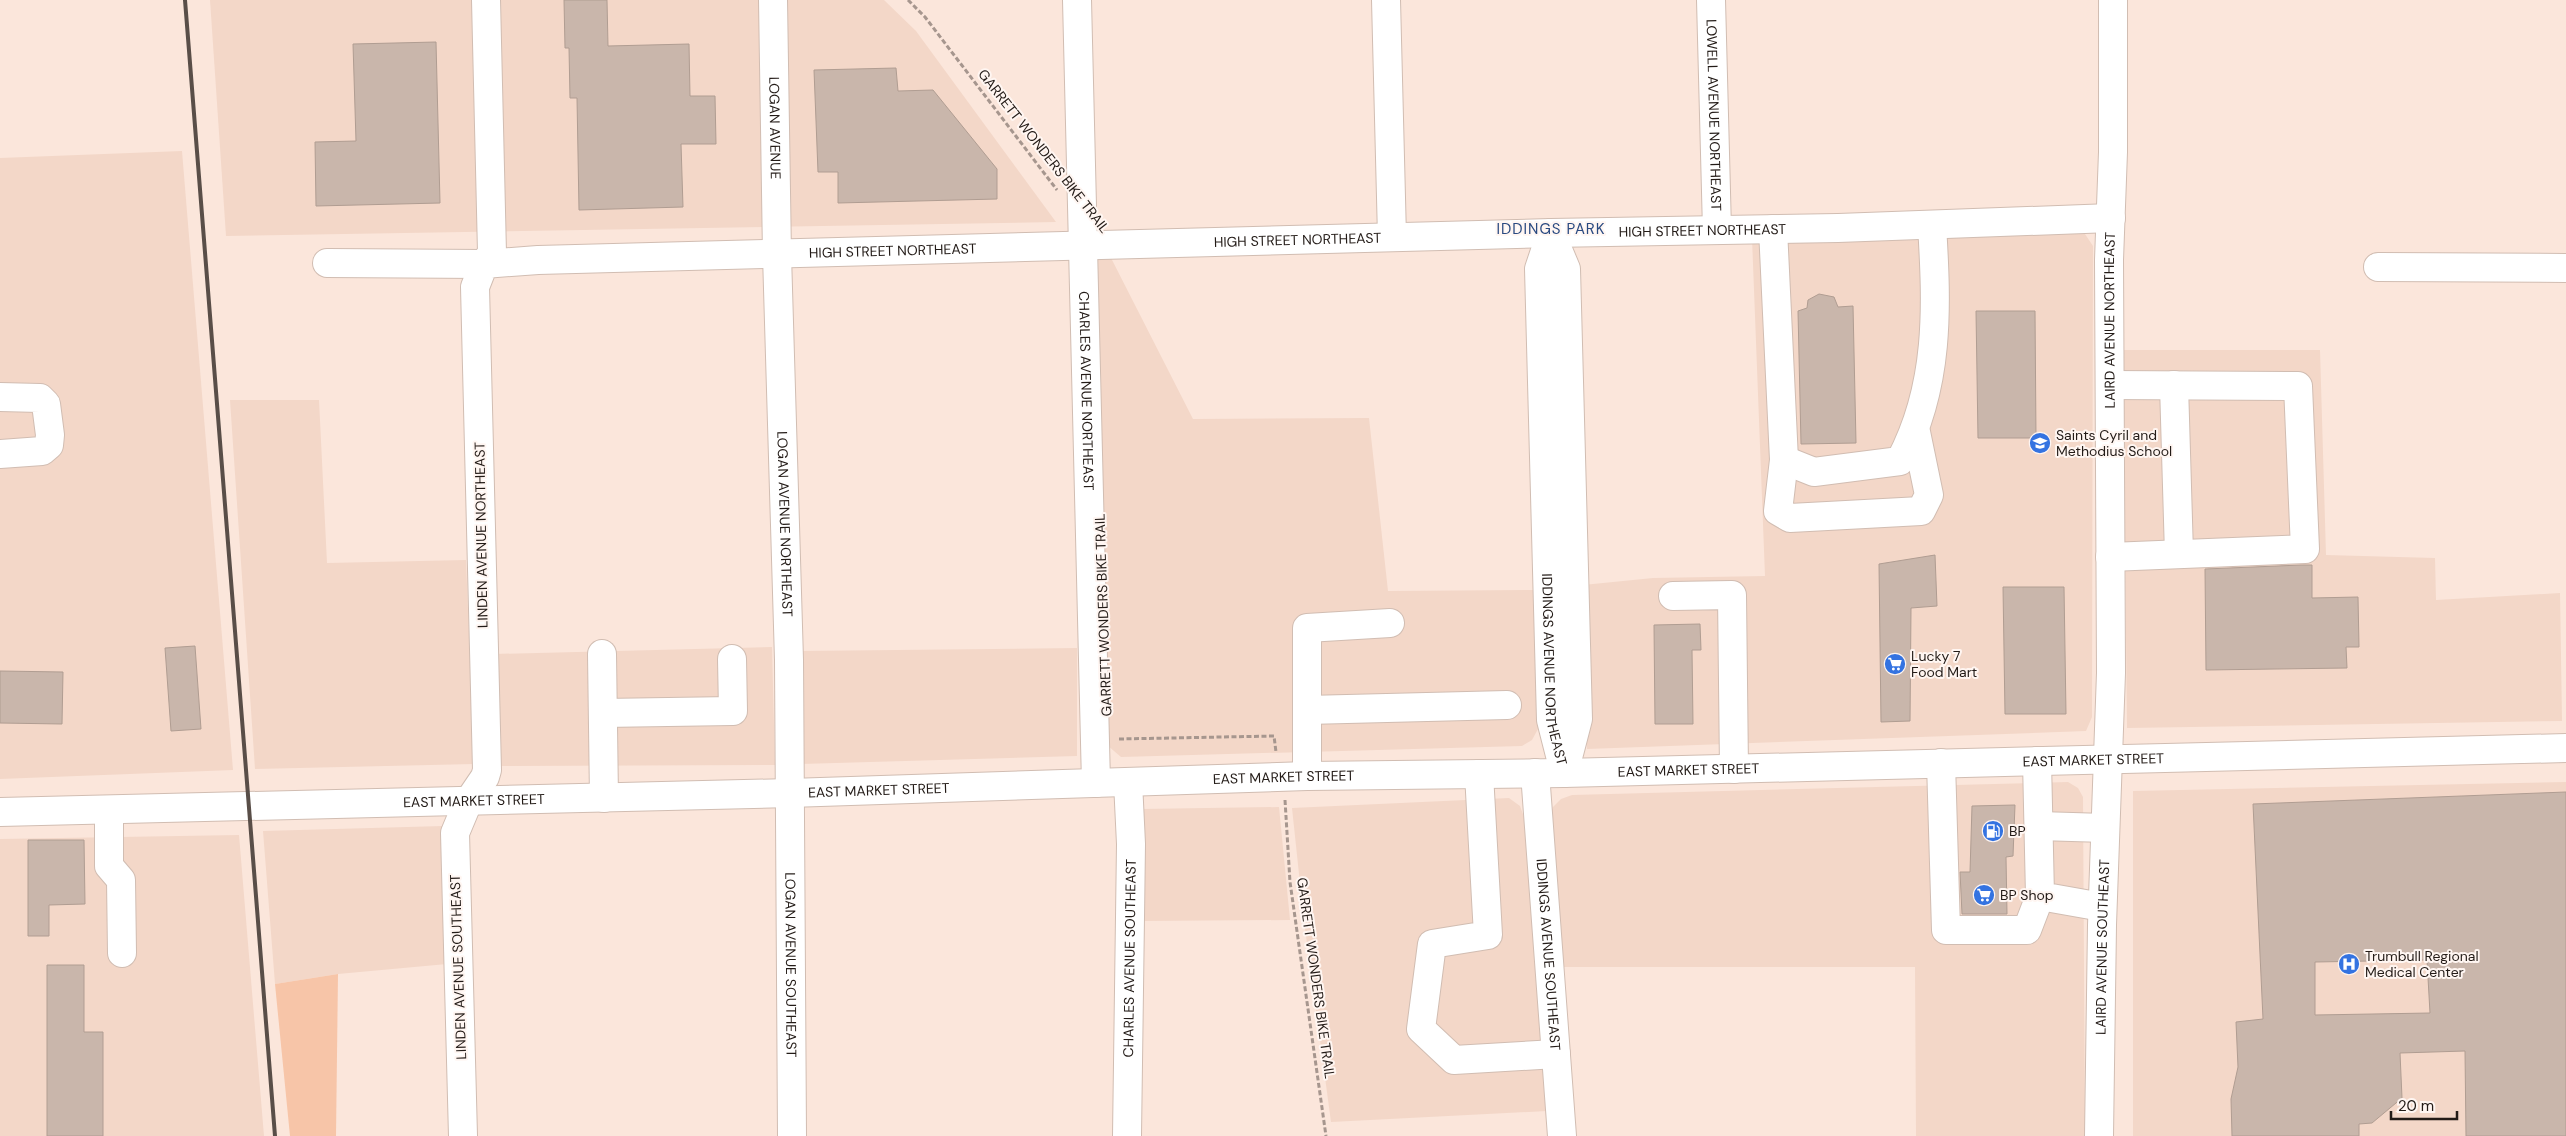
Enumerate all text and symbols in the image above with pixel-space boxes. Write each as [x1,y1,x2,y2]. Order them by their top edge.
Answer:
street label: LOWELL AVENUE NORTHEAST [1702,19,1726,211]
street label: GARRETT WONDERS BIKE TRAIL [974,65,1114,237]
street label: LOGAN AVENUE [765,77,785,180]
district label: IDDINGS PARK [1496,219,1606,239]
street label: HIGH STREET NORTHEAST [1619,220,1786,241]
street label: HIGH STREET NORTHEAST [1214,229,1382,251]
street label: LAIRD AVENUE NORTHEAST [2100,231,2119,409]
street label: HIGH STREET NORTHEAST [809,239,977,262]
street label: CHARLES AVENUE NORTHEAST [1075,291,1098,491]
place label: Saints Cyril and Methodius School [2056,426,2172,460]
street label: LOGAN AVENUE NORTHEAST [773,431,797,617]
school or university icon: Saints Cyril and Methodius School [2028,431,2052,455]
street label: LINDEN AVENUE NORTHEAST [470,442,492,628]
street label: GARRETT WONDERS BIKE TRAIL [1090,513,1116,717]
street label: IDDINGS AVENUE NORTHEAST [1538,573,1571,767]
place label: Lucky 7 Food Mart [1911,647,1977,681]
supermarket icon: Lucky 7 Food Mart [1883,652,1907,676]
street label: EAST MARKET STREET [2022,749,2164,771]
street label: EAST MARKET STREET [1617,759,1760,781]
street label: EAST MARKET STREET [1212,766,1355,788]
street label: EAST MARKET STREET [808,779,950,801]
street label: EAST MARKET STREET [403,790,545,811]
fuel station icon: BP [1981,819,2005,843]
place label: BP [2009,822,2026,840]
street label: CHARLES AVENUE SOUTHEAST [1119,858,1140,1057]
street label: IDDINGS AVENUE SOUTHEAST [1532,858,1565,1051]
street label: LAIRD AVENUE SOUTHEAST [2091,859,2113,1035]
street label: LOGAN AVENUE SOUTHEAST [781,872,801,1057]
street label: LINDEN AVENUE SOUTHEAST [446,874,470,1060]
street label: GARRETT WONDERS BIKE TRAIL [1293,876,1339,1080]
supermarket icon: BP Shop [1972,883,1996,907]
place label: BP Shop [2000,886,2054,904]
place label: Trumbull Regional Medical Center [2365,947,2479,981]
hospital icon: Trumbull Regional Medical Center [2337,952,2361,976]
scale bar [2391,1088,2457,1120]
text: 20 m [2398,1096,2434,1116]

